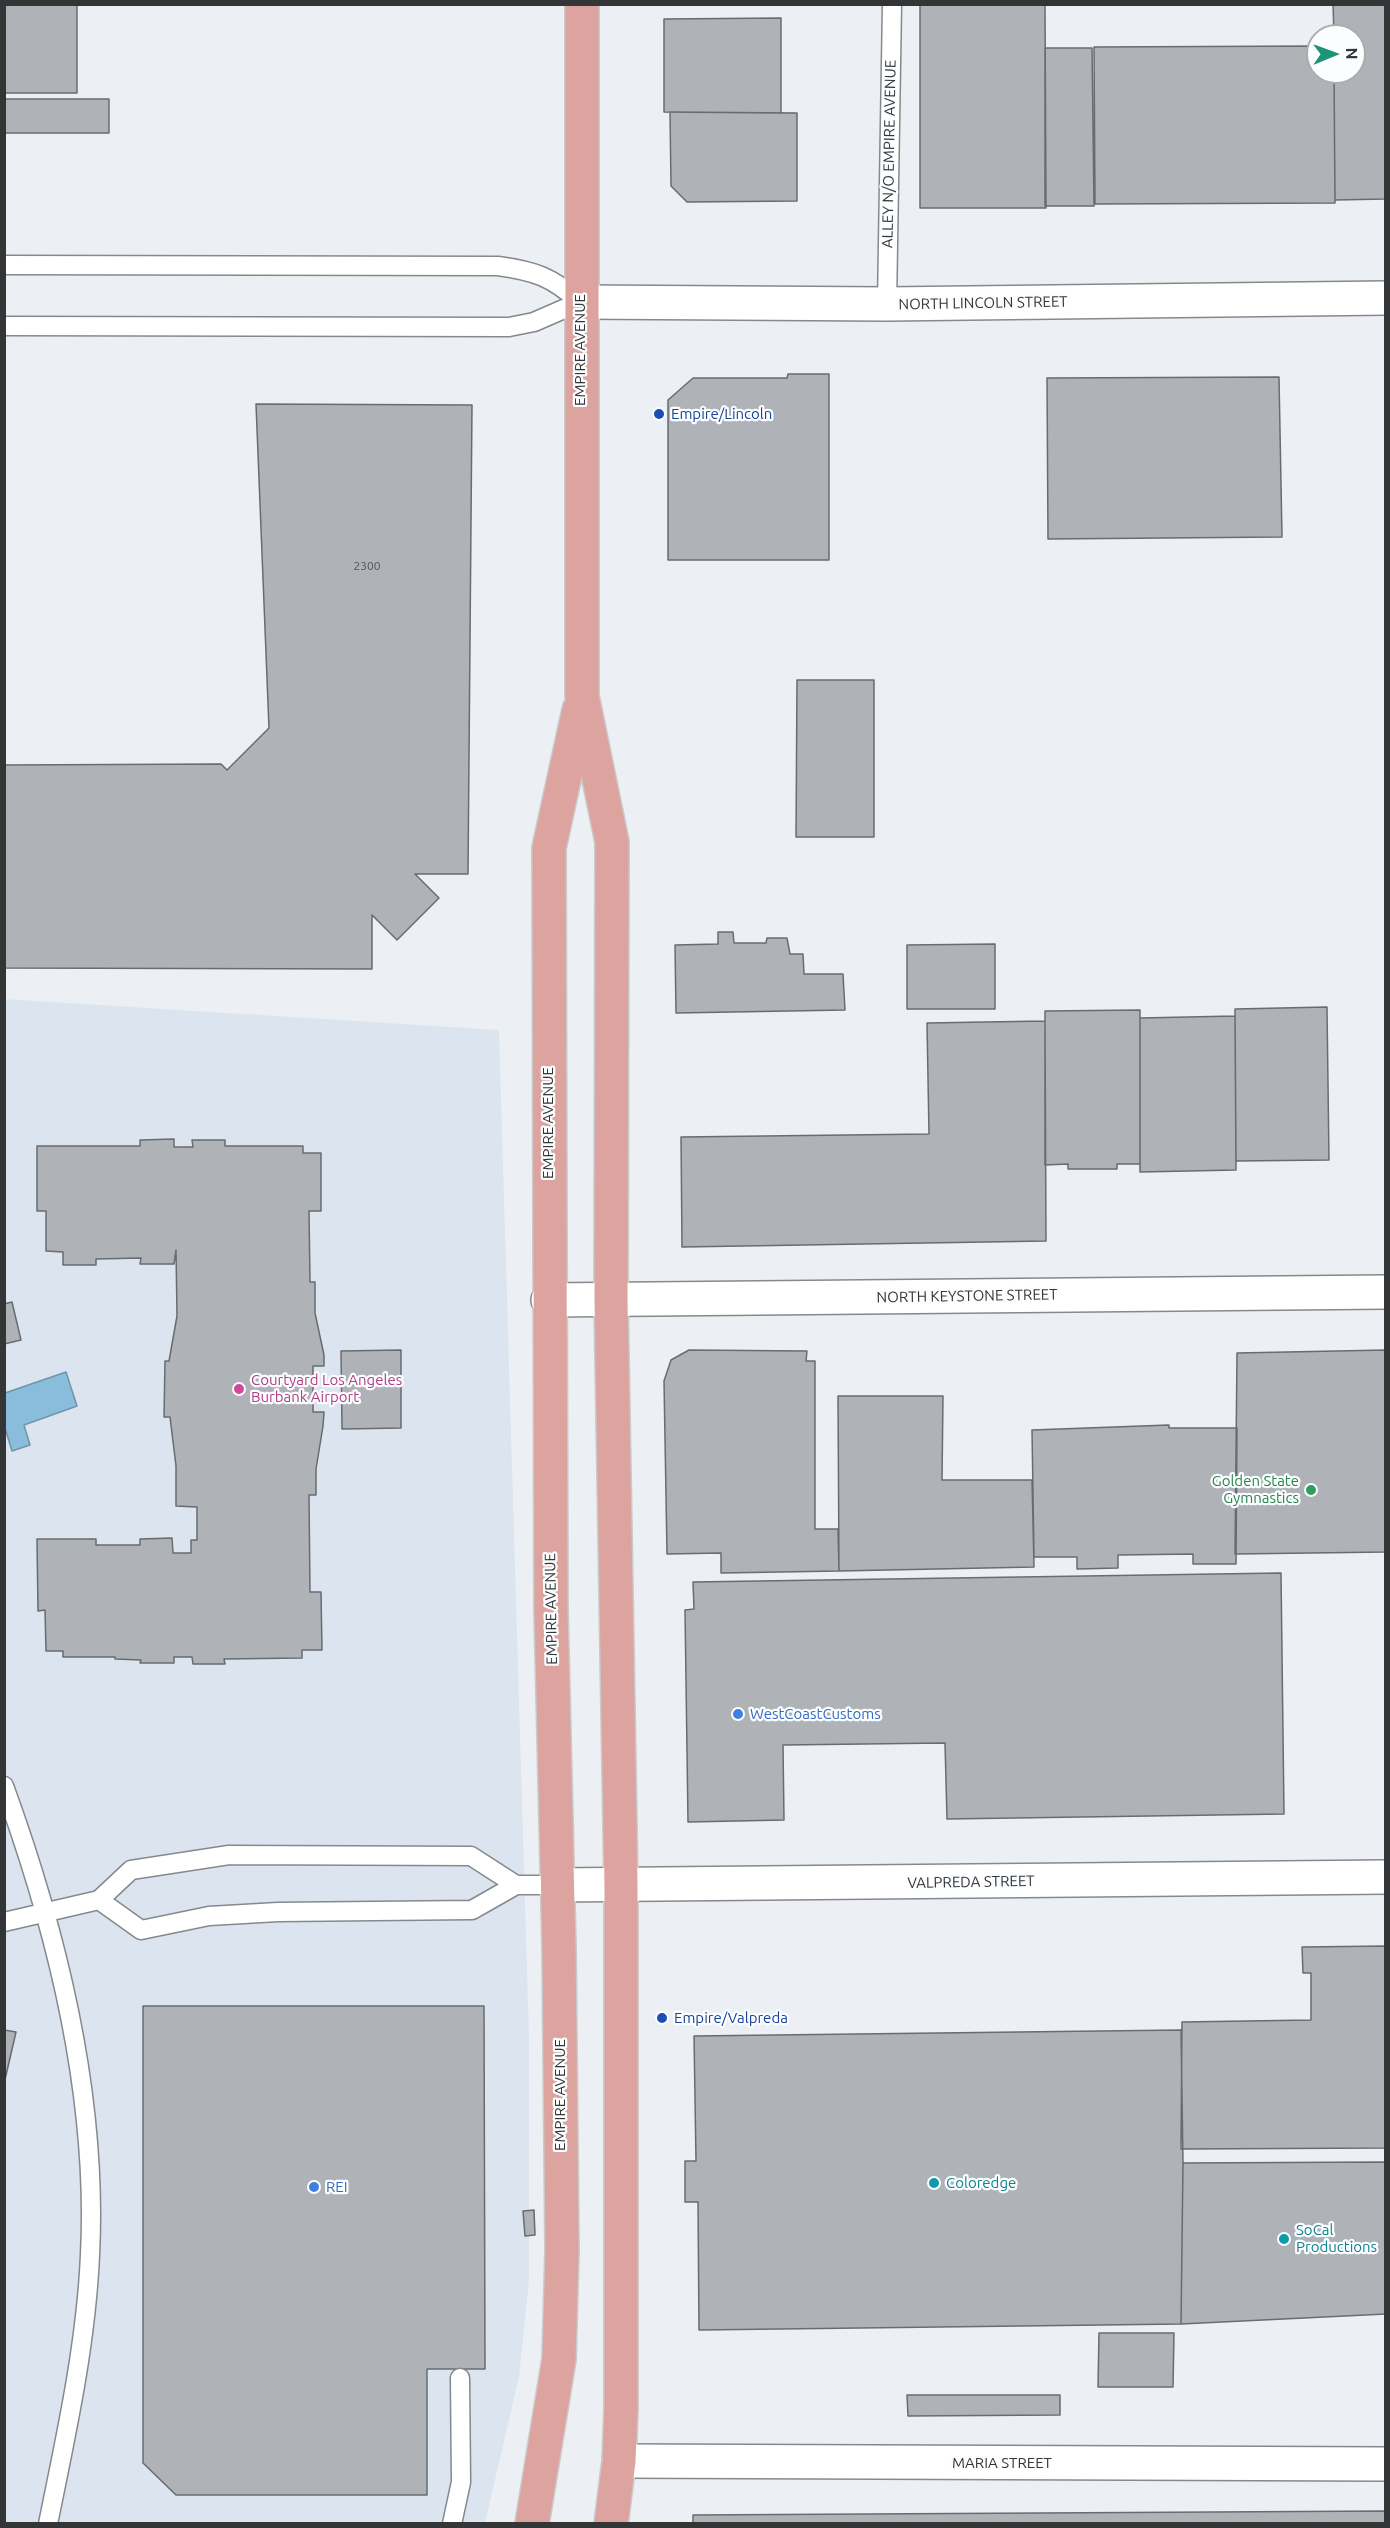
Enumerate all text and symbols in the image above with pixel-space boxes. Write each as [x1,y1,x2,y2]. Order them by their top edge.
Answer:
north arrow [1306,24,1366,84]
text: N [1343,48,1361,60]
street label: ALLEY N/O EMPIRE AVENUE [878,60,900,248]
street label: NORTH LINCOLN STREET [898,293,1068,313]
street label: EMPIRE AVENUE [571,294,589,406]
place label: Empire/Lincoln [671,405,772,423]
marker: Empire/Lincoln [652,407,666,421]
house number: 2300 [353,559,381,573]
street label: EMPIRE AVENUE [539,1067,557,1179]
street label: NORTH KEYSTONE STREET [876,1285,1058,1307]
place label: Courtyard Los Angeles Burbank Airport [251,1371,402,1406]
marker: Courtyard Los Angeles Burbank Airport [232,1382,246,1396]
place label: Golden State Gymnastics [1212,1472,1299,1507]
marker: Golden State Gymnastics [1304,1483,1318,1497]
street label: EMPIRE AVENUE [541,1553,561,1665]
place label: WestCoastCustoms [750,1705,881,1723]
marker: WestCoastCustoms [731,1707,745,1721]
street label: VALPREDA STREET [907,1872,1035,1892]
place label: Empire/Valpreda [674,2009,788,2027]
marker: Empire/Valpreda [655,2011,669,2025]
street label: EMPIRE AVENUE [551,2039,569,2151]
place label: Coloredge [946,2174,1016,2192]
marker: Coloredge [927,2176,941,2190]
place label: REI [326,2178,348,2196]
marker: REI [307,2180,321,2194]
place label: SoCal Productions [1296,2221,1377,2256]
marker: SoCal Productions [1277,2232,1291,2246]
street label: MARIA STREET [952,2454,1052,2472]

